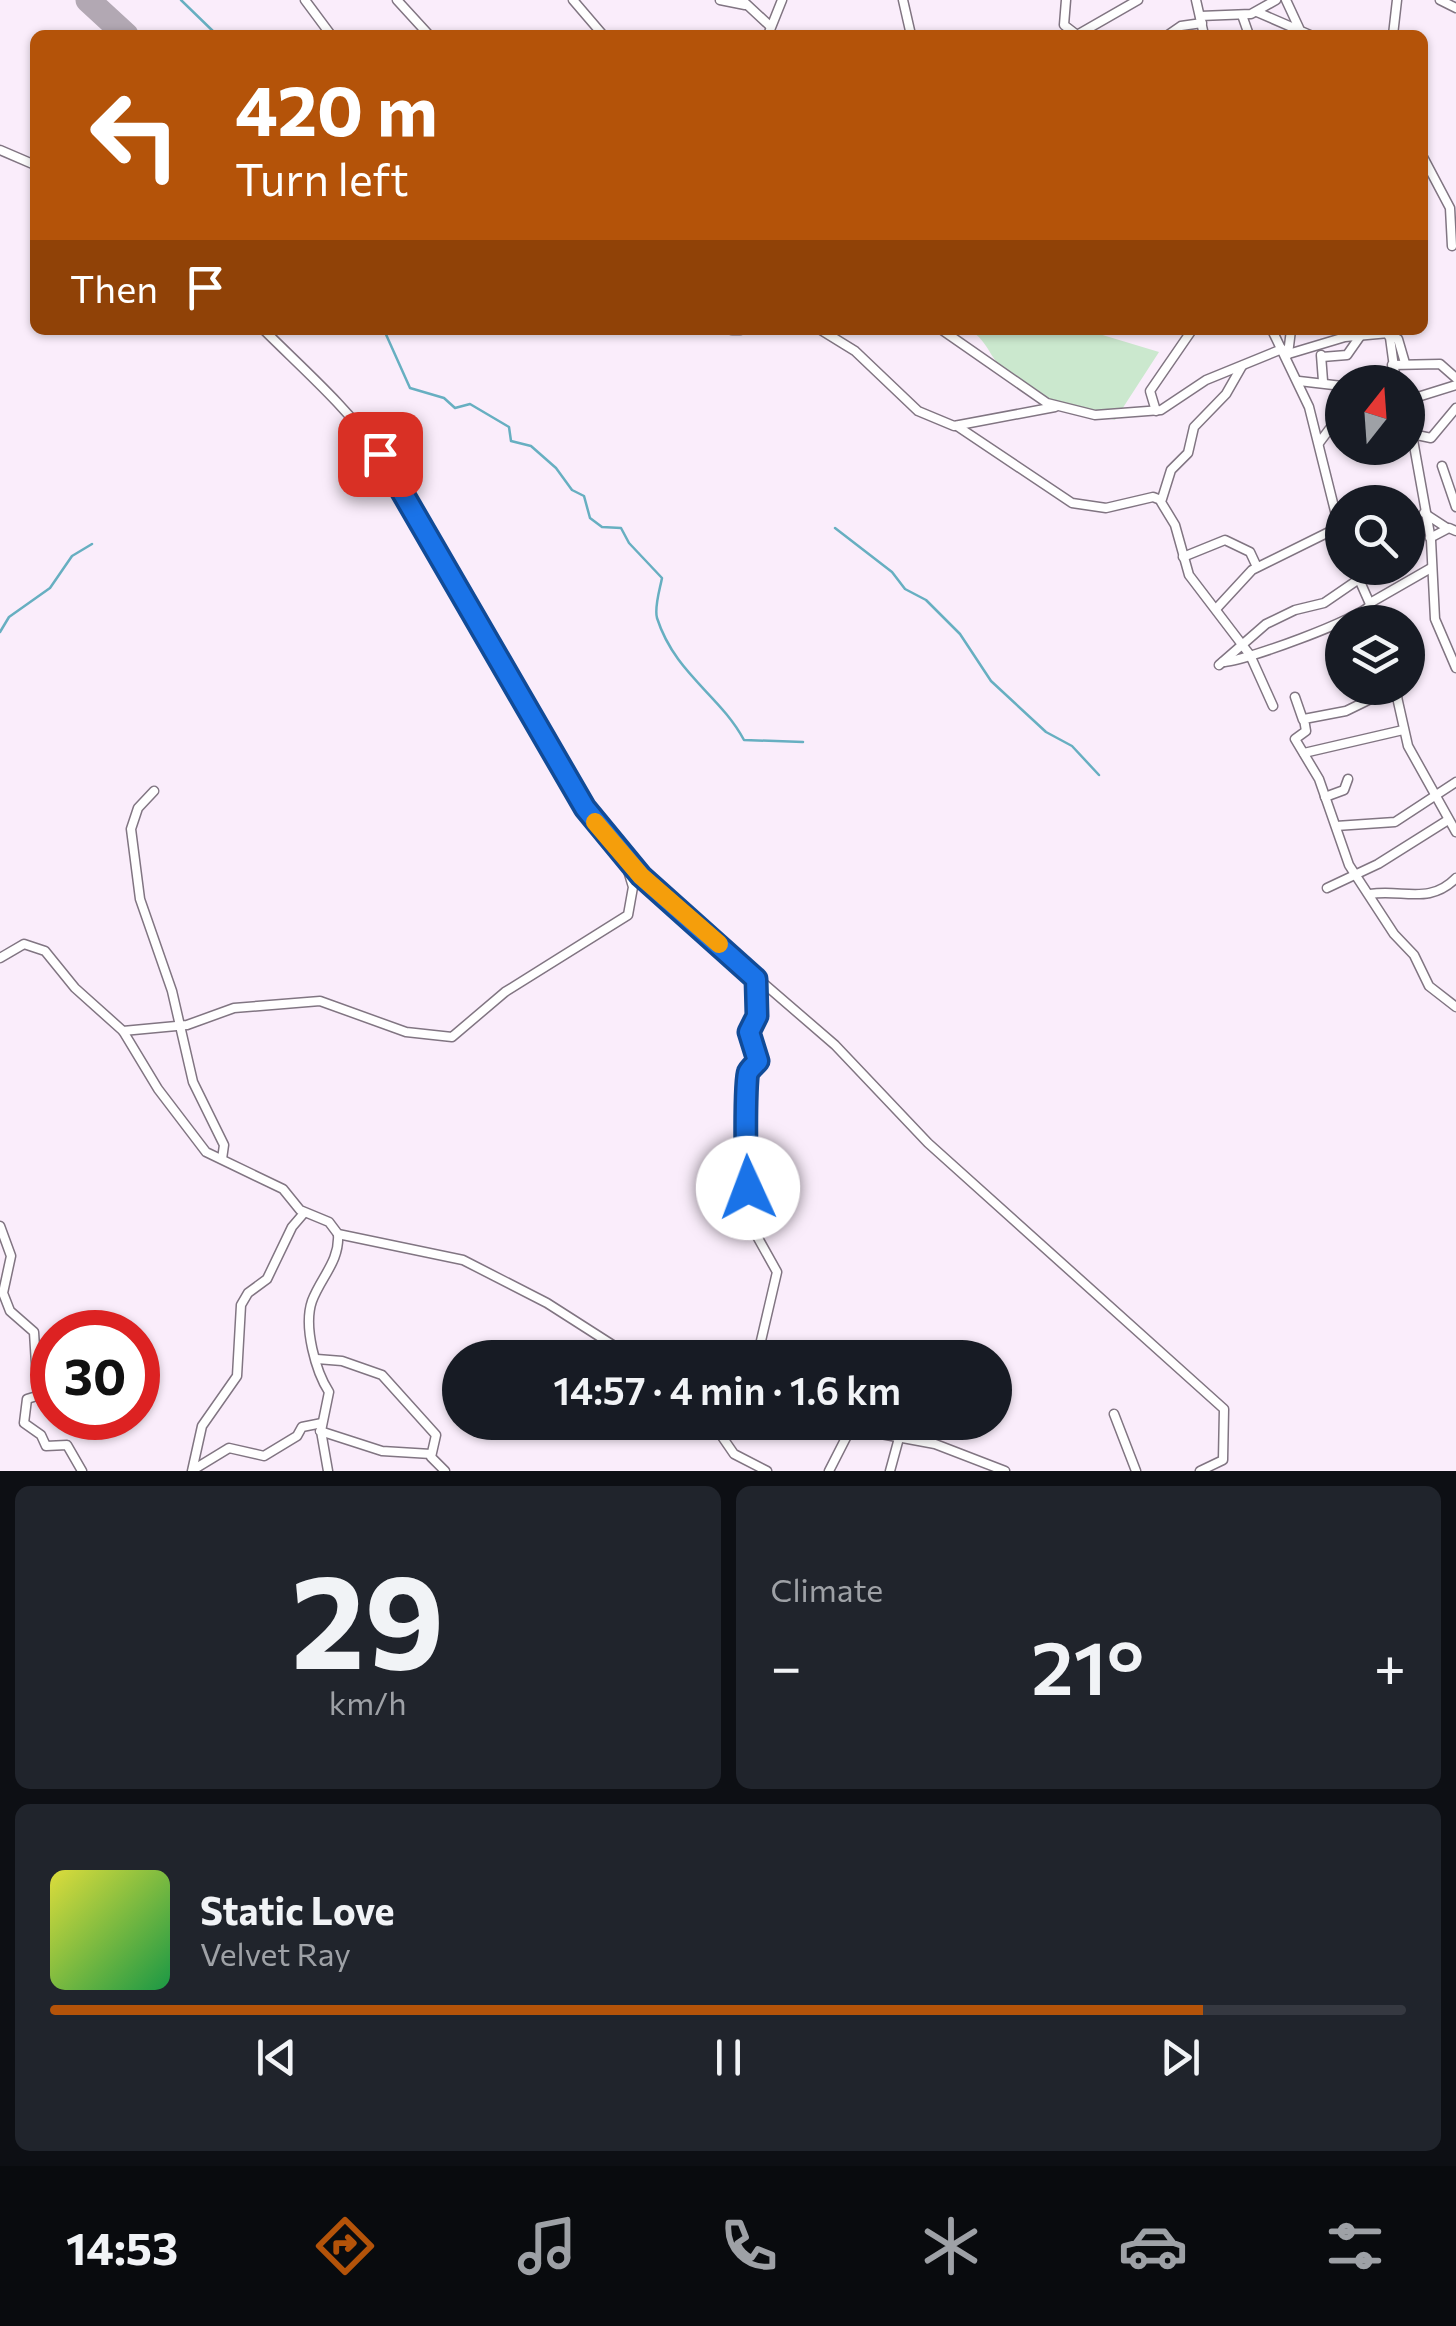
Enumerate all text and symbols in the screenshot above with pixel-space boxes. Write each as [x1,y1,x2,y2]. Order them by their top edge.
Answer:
text: 420 m [235,65,438,150]
icon: left [70,70,200,200]
text: Turn left [235,150,409,205]
icon: arrive [178,260,233,315]
text: Then [70,264,158,311]
north arrow [1325,365,1425,465]
map controls [1325,365,1425,705]
pin [338,412,423,497]
icon: arrive [353,427,408,482]
button: search [1325,485,1425,585]
button: layers [1325,605,1425,705]
position arrow [696,1136,800,1240]
speed limit sign: 30 [30,1310,160,1440]
text: 14:57 · 4 min · 1.6 km [553,1366,901,1413]
text: 29 [291,1537,444,1696]
text: Climate [771,1569,883,1609]
text: 21° [1031,1619,1144,1710]
text: − [771,1631,802,1698]
text: + [1374,1631,1406,1698]
text: km/h [329,1682,407,1722]
text: Static Love [200,1886,395,1933]
text: Velvet Ray [200,1933,351,1973]
icon: previous [249,2030,304,2085]
icon: pause [701,2030,756,2085]
icon: next [1153,2030,1208,2085]
icon: directions [310,2211,380,2281]
icon: music [512,2211,582,2281]
icon: phone [714,2211,784,2281]
icon: climate [916,2211,986,2281]
icon: car [1118,2211,1188,2281]
icon: filters [1320,2211,1390,2281]
text: 14:53 [66,2219,178,2274]

